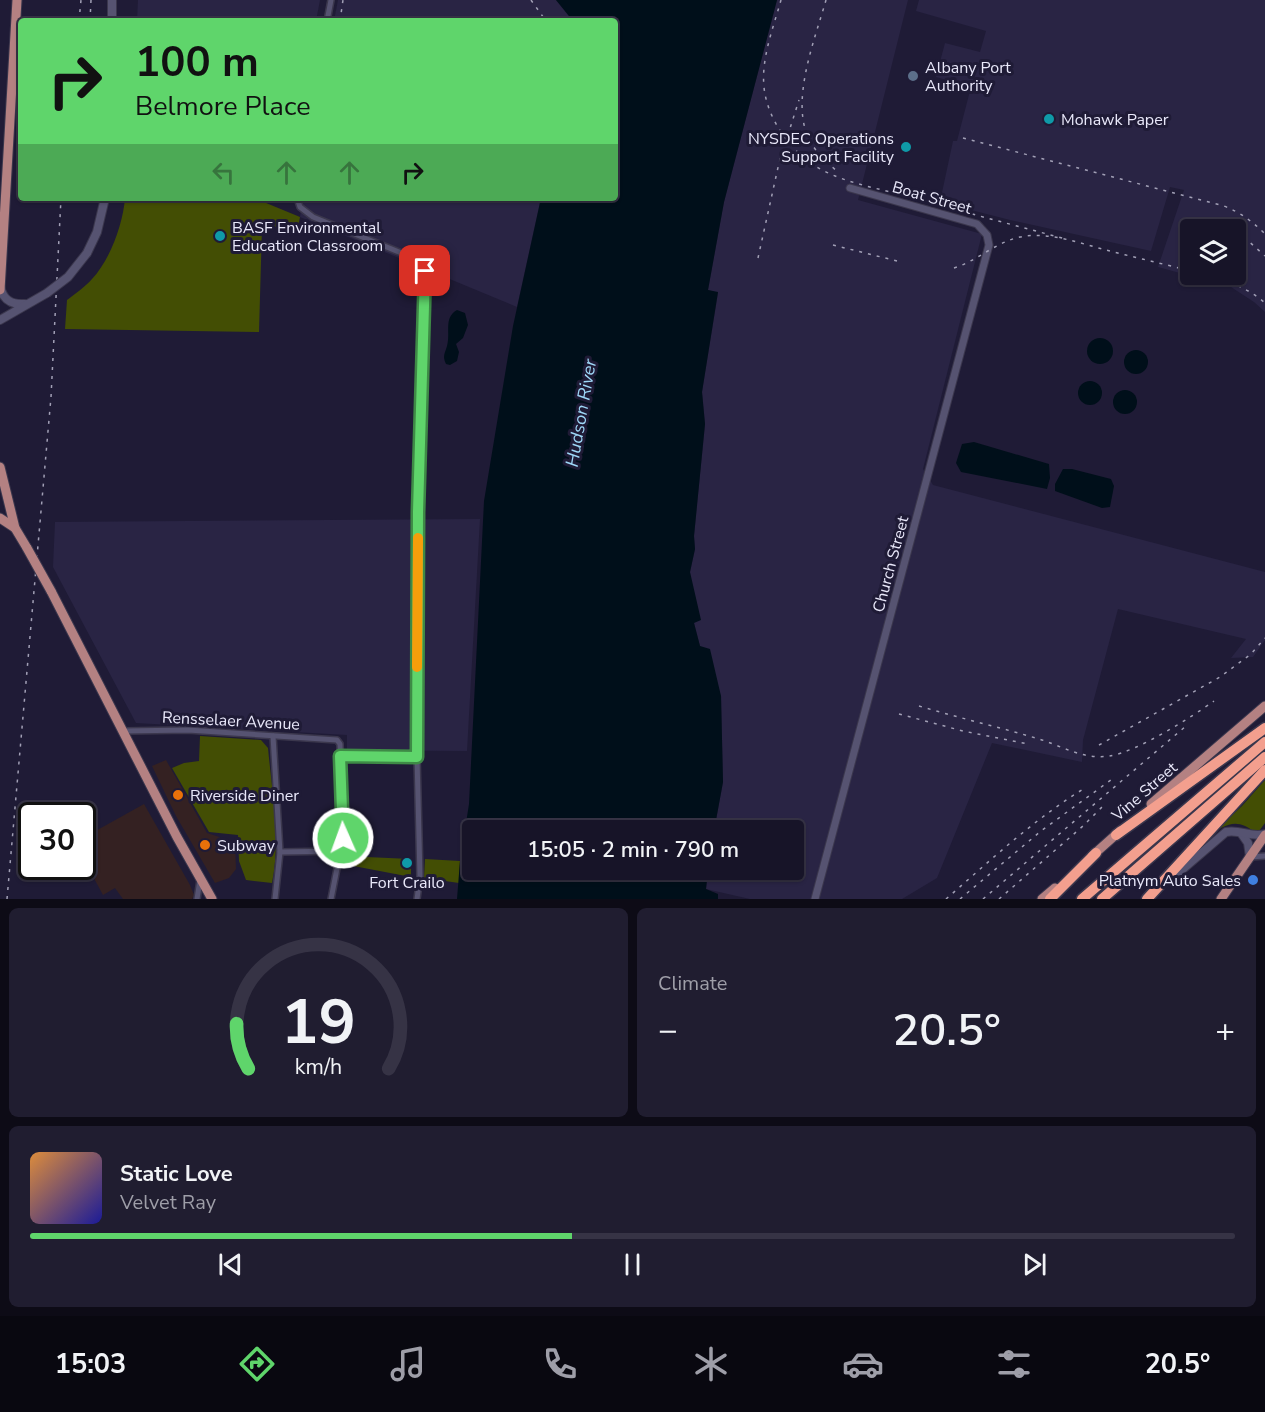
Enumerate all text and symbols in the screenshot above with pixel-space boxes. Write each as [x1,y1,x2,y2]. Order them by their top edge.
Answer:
text: 100 m [135,34,259,91]
icon: right [36,42,114,120]
place label: Albany Port Authority [925,57,1011,97]
marker: Albany Port Authority [906,69,920,83]
text: Belmore Place [135,88,311,125]
place label: Mohawk Paper [1061,109,1169,131]
marker: Mohawk Paper [1042,112,1056,126]
place label: NYSDEC Operations Support Facility [748,128,895,168]
marker: NYSDEC Operations Support Facility [899,140,913,154]
icon: left [207,156,240,189]
icon: ahead [270,156,303,189]
icon: ahead [333,156,366,189]
icon: right [396,156,429,189]
street label: Boat Street [889,176,974,220]
place label: BASF Environmental Education Classroom [232,217,383,257]
map controls [1180,219,1246,285]
button: layers [1180,219,1246,285]
marker: BASF Environmental Education Classroom [213,229,227,243]
pin [399,245,450,296]
icon: arrive [408,254,441,287]
water label: Hudson River [560,357,602,469]
street label: Church Street [868,513,914,615]
street label: Rensselaer Avenue [161,706,300,736]
street label: Vine Street [1106,757,1182,827]
place label: Riverside Diner [190,785,299,807]
marker: Riverside Diner [171,788,185,802]
speed limit sign: 30 [18,802,96,880]
position arrow [311,806,375,870]
place label: Subway [217,835,276,857]
text: 15:05 · 2 min · 790 m [527,835,739,865]
marker: Subway [198,838,212,852]
marker: Fort Crailo [400,856,414,870]
place label: Platnym Auto Sales [1099,870,1241,892]
place label: Fort Crailo [369,872,445,894]
marker: Platnym Auto Sales [1246,873,1260,887]
text: Climate [658,970,727,997]
text: 19 [281,980,356,1065]
text: 20.5° [892,1000,1001,1061]
text: − [658,1008,678,1053]
text: + [1215,1008,1235,1053]
text: km/h [295,1053,342,1083]
text: Static Love [120,1159,233,1189]
text: Velvet Ray [120,1189,216,1216]
icon: previous [214,1248,247,1281]
icon: pause [616,1248,649,1281]
icon: next [1018,1248,1051,1281]
icon: directions [236,1343,278,1385]
icon: music [387,1343,429,1385]
icon: phone [539,1343,581,1385]
icon: climate [690,1343,732,1385]
icon: car [842,1343,884,1385]
icon: filters [993,1343,1035,1385]
text: 15:03 [55,1346,126,1383]
text: 20.5° [1145,1346,1210,1383]

